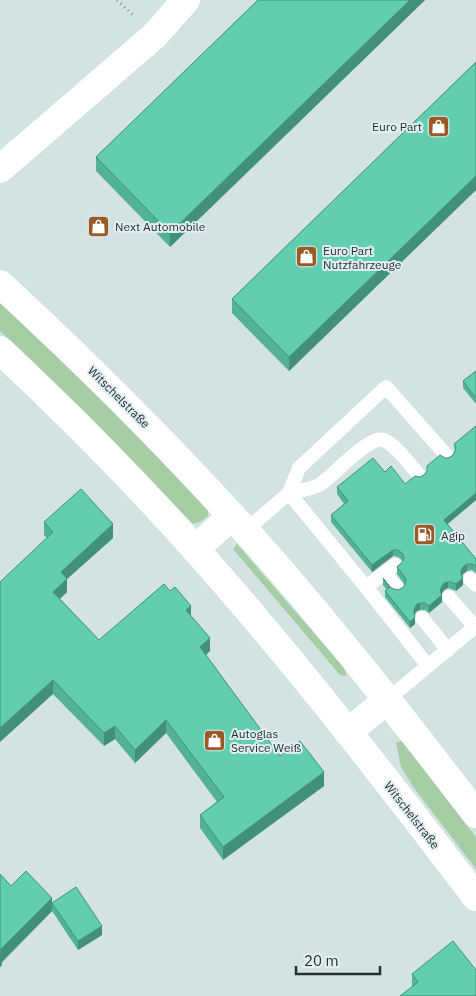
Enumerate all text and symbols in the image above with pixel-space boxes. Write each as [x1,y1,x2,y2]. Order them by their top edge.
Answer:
shop icon: Euro Part [426,114,450,138]
place label: Euro Part [372,119,422,134]
shop icon: Next Automobile [87,214,111,238]
place label: Next Automobile [115,219,206,234]
place label: Euro Part Nutzfahrzeuge [323,243,402,272]
shop icon: Euro Part Nutzfahrzeuge [295,245,319,269]
street label: Witschelstraße [85,363,153,431]
fuel station icon: Agip [413,523,437,547]
place label: Agip [441,528,465,543]
place label: Autoglas Service Weiß [231,726,301,755]
shop icon: Autoglas Service Weiß [203,728,227,752]
street label: Witschelstraße [381,778,443,852]
scale bar [296,944,380,976]
text: 20 m [304,951,339,970]

